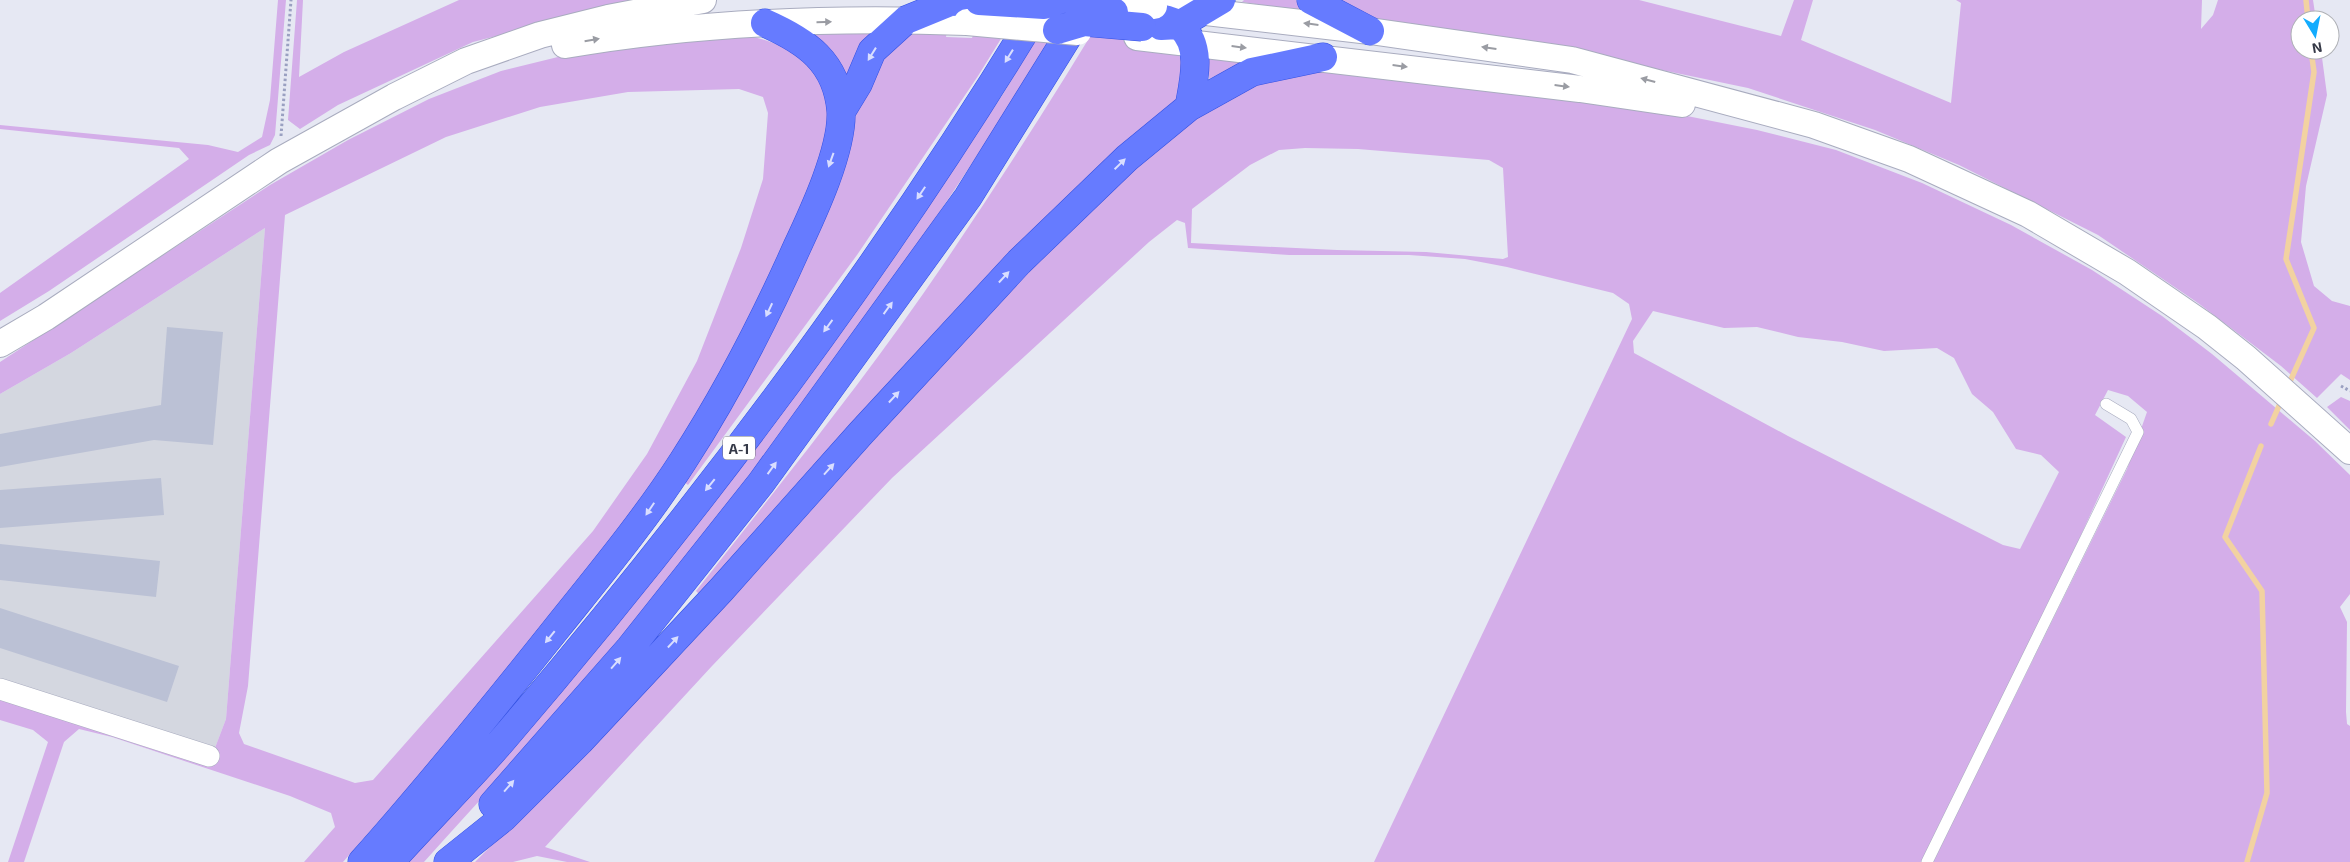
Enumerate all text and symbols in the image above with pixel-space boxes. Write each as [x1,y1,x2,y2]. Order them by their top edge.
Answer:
north arrow [2290,10,2340,60]
one-way arrow [816,18,832,26]
one-way arrow [1303,20,1319,28]
one-way arrow [585,35,601,43]
text: N [2311,39,2324,58]
one-way arrow [1231,43,1247,51]
one-way arrow [1481,44,1497,52]
one-way arrow [868,47,877,61]
one-way arrow [1004,49,1013,63]
one-way arrow [1393,63,1409,71]
one-way arrow [1641,76,1656,84]
one-way arrow [1554,82,1570,90]
one-way arrow [827,153,835,168]
one-way arrow [1114,158,1126,170]
one-way arrow [916,186,926,200]
one-way arrow [998,272,1010,284]
one-way arrow [883,301,893,315]
one-way arrow [764,302,773,317]
one-way arrow [823,319,833,333]
one-way arrow [888,391,900,403]
road number: A-1 [723,436,755,459]
one-way arrow [767,461,777,475]
one-way arrow [823,462,834,475]
one-way arrow [705,478,716,491]
one-way arrow [645,503,655,516]
one-way arrow [544,630,555,643]
one-way arrow [667,636,679,648]
one-way arrow [610,658,622,670]
one-way arrow [504,779,515,792]

